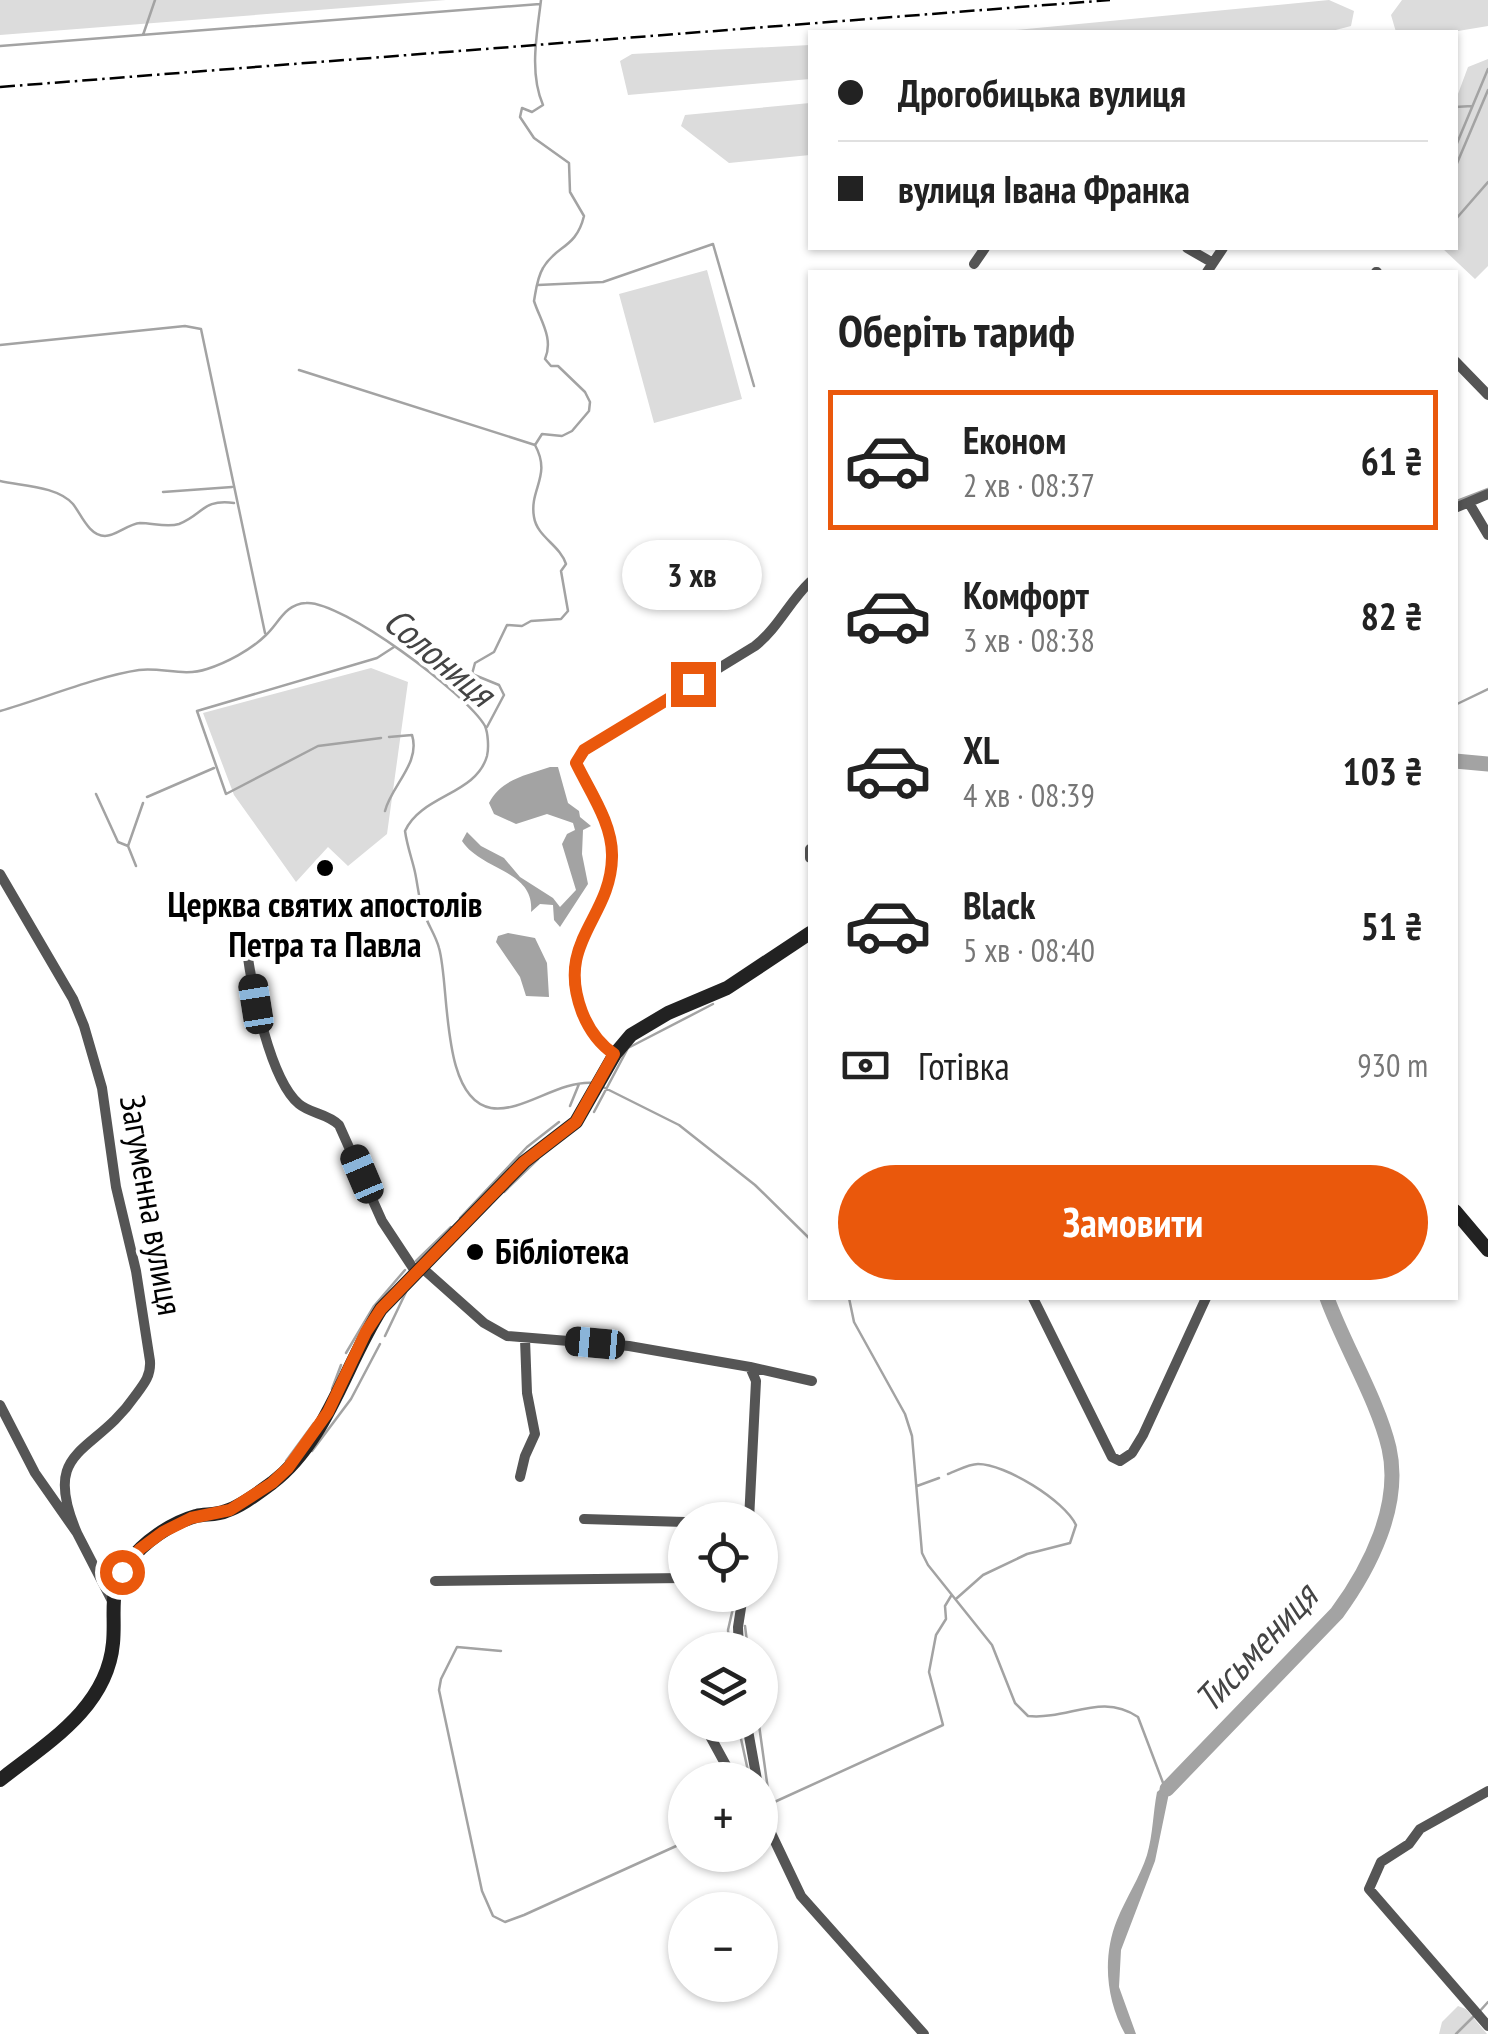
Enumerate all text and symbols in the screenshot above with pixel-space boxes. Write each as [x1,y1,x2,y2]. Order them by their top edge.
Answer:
text: Дрогобицька вулиця [898,68,1186,117]
text: вулиця Івана Франка [898,164,1190,213]
text: Оберіть тариф [838,301,1075,359]
icon: car [843,415,933,505]
text: Економ [963,415,1066,464]
text: 61 ₴ [1361,436,1423,485]
text: 2 хв · 08:37 [963,464,1095,506]
callout: 3 хв [623,539,763,609]
text: 3 хв [667,554,717,596]
icon: car [843,570,933,660]
text: Комфорт [963,570,1089,619]
text: 82 ₴ [1361,591,1423,640]
water label: Солониця [375,596,508,718]
text: 3 хв · 08:38 [963,619,1095,661]
route end [671,662,716,707]
icon: car [843,725,933,815]
text: XL [963,725,999,774]
text: 103 ₴ [1343,746,1423,795]
text: 4 хв · 08:39 [963,774,1095,816]
marker: Церква святих апостолів Петра та Павла [314,857,336,879]
icon: car [843,880,933,970]
text: Black [963,880,1036,929]
place label: Церква святих апостолів Петра та Павла [168,881,482,967]
text: 51 ₴ [1361,901,1423,950]
text: 5 хв · 08:40 [963,929,1095,971]
car [236,972,276,1036]
icon: cash [838,1038,893,1093]
text: Готівка [918,1041,1010,1090]
text: 930 m [1357,1044,1428,1086]
street label: Загуменна вулиця [110,1091,194,1318]
car [336,1141,388,1207]
button: Замовити [838,1165,1428,1280]
place label: Бібліотека [495,1228,629,1274]
marker: Бібліотека [464,1241,486,1263]
car [564,1325,626,1361]
map controls [668,1502,778,2002]
button: locate [668,1502,778,1612]
route start [100,1550,145,1595]
water label: Тисьмениця [1183,1570,1329,1722]
button: layers [668,1632,778,1742]
button: + [668,1762,778,1872]
button: − [668,1892,778,2002]

